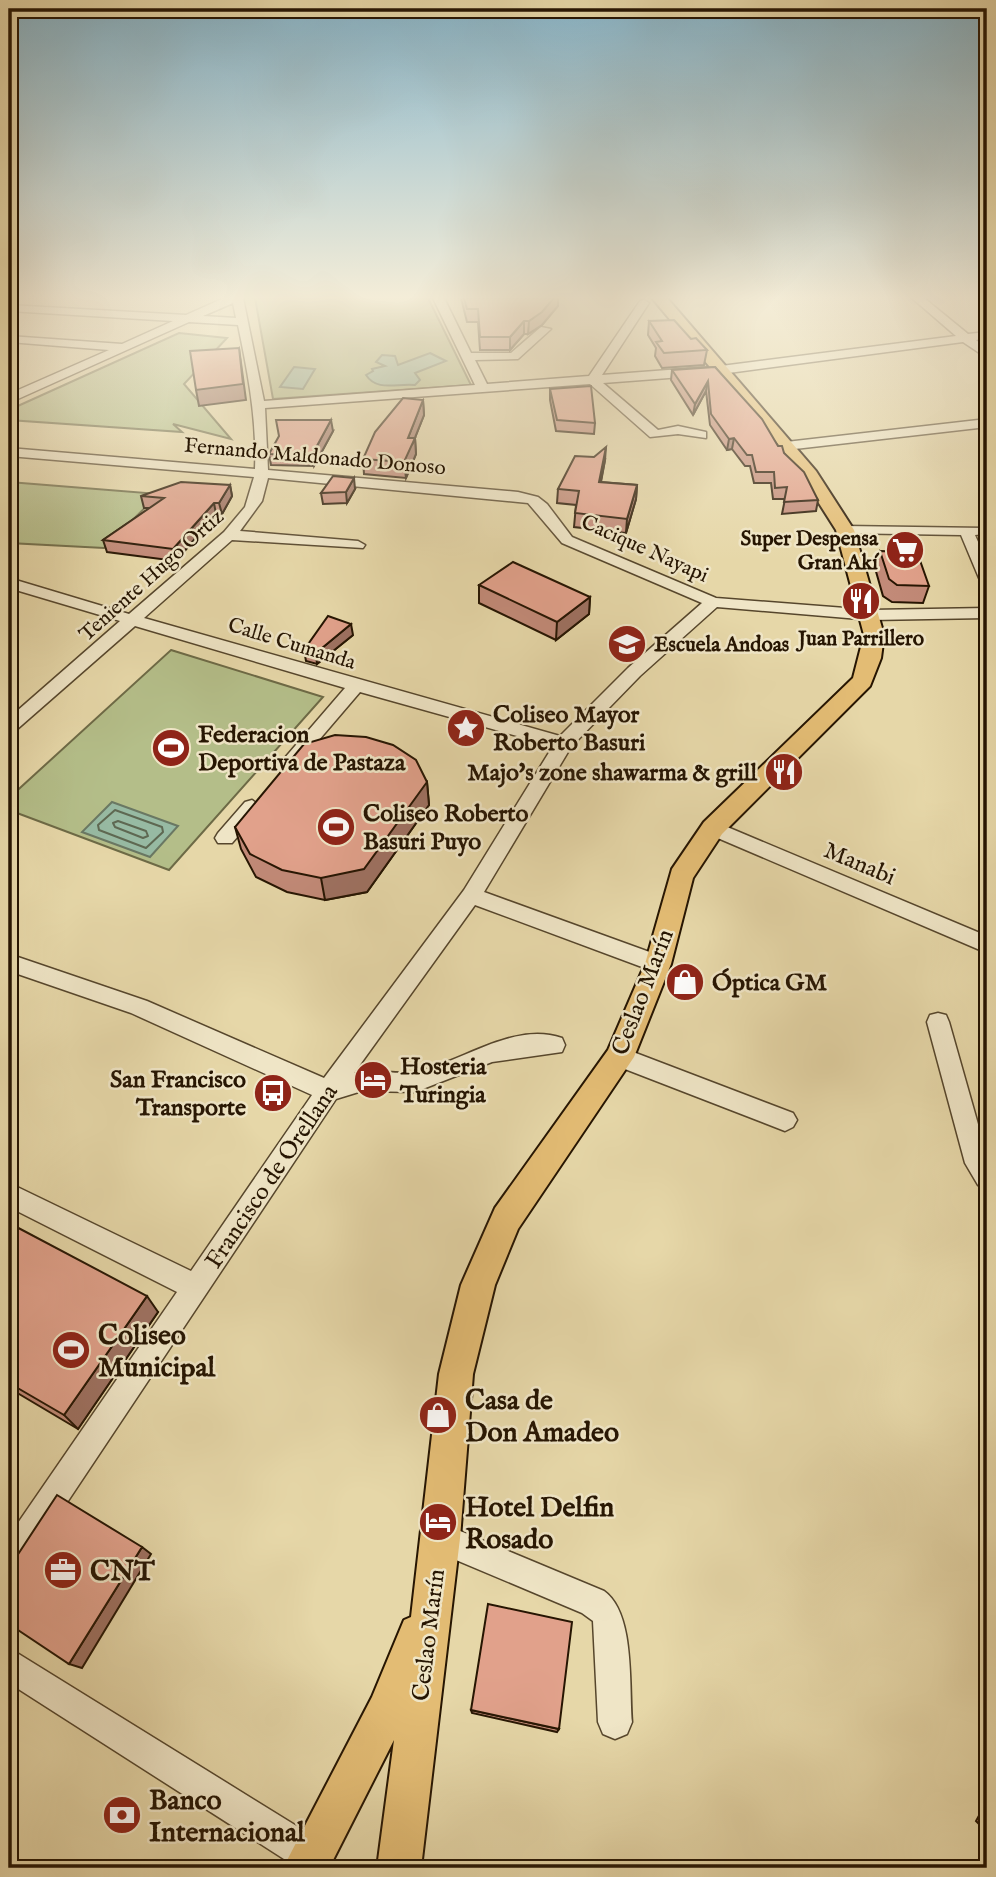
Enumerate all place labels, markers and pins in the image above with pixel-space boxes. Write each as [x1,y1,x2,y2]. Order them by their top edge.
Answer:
place label: Super Despensa Gran Akí [740,526,880,577]
supermarket icon: Super Despensa Gran Akí [884,529,926,571]
restaurant icon: Juan Parrillero [840,580,882,622]
school or university icon: Escuela Andoas [606,623,648,665]
place label: Juan Parrillero [795,626,925,653]
place label: Escuela Andoas [654,632,789,659]
place label: Coliseo Mayor Roberto Basuri [493,700,646,759]
place icon: Coliseo Mayor Roberto Basuri [445,707,487,749]
place label: Federacion Deportiva de Pastaza [198,720,406,779]
sports icon: Federacion Deportiva de Pastaza [150,727,192,769]
restaurant icon: Majo's zone shawarma & grill [763,751,805,793]
place label: Majo's zone shawarma & grill [467,758,757,789]
place label: Coliseo Roberto Basuri Puyo [363,799,529,858]
sports icon: Coliseo Roberto Basuri Puyo [315,806,357,848]
shop icon: Óptica GM [664,961,706,1003]
place label: Óptica GM [712,968,827,999]
place label: Hosteria Turingia [399,1052,487,1111]
hotel icon: Hosteria Turingia [352,1059,394,1101]
place label: San Francisco Transporte [110,1065,246,1124]
bus stop icon: San Francisco Transporte [252,1072,294,1114]
place label: Coliseo Municipal [98,1319,217,1386]
sports icon: Coliseo Municipal [50,1329,92,1371]
place label: Casa de Don Amadeo [465,1384,619,1451]
shop icon: Casa de Don Amadeo [417,1394,459,1436]
place label: Hotel Delfin Rosado [465,1491,614,1558]
hotel icon: Hotel Delfin Rosado [417,1501,459,1543]
office icon: CNT [42,1549,84,1591]
place label: CNT [90,1555,155,1590]
place label: Banco Internacional [149,1784,306,1851]
bank icon: Banco Internacional [101,1794,143,1836]

